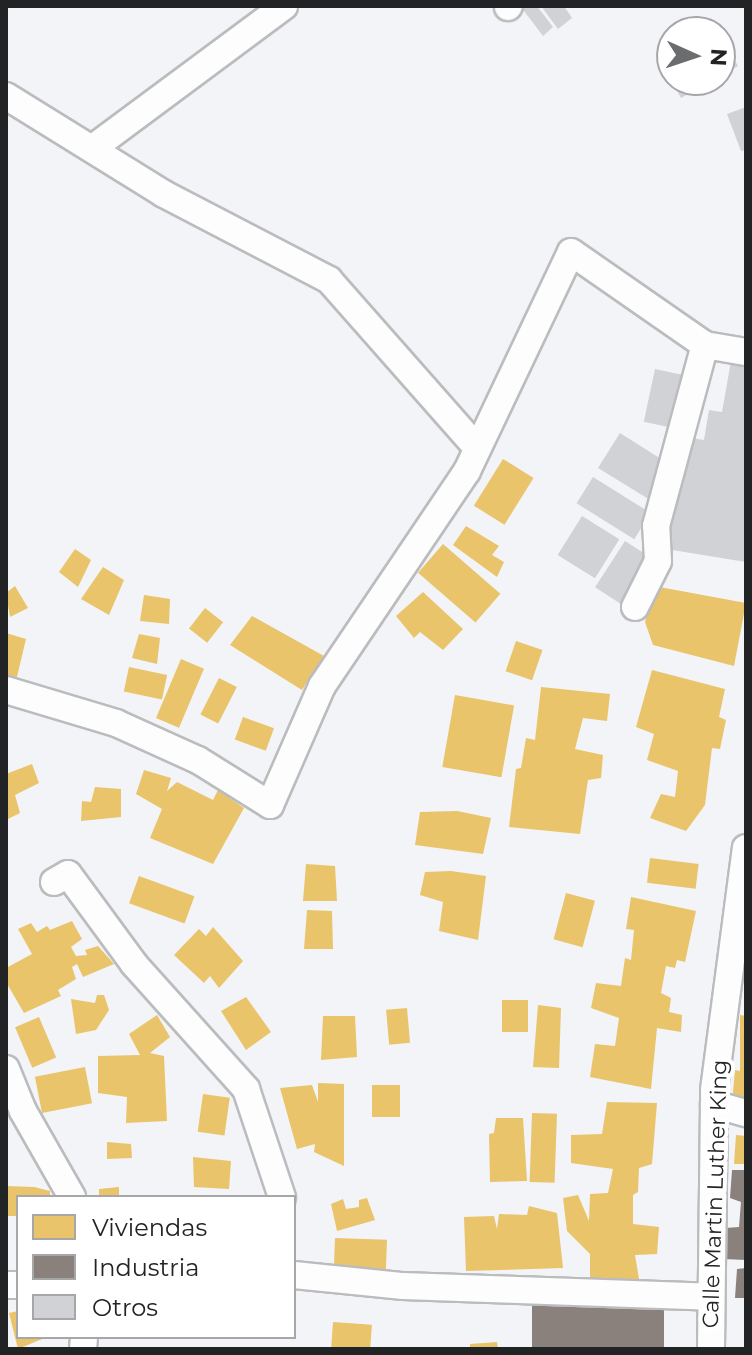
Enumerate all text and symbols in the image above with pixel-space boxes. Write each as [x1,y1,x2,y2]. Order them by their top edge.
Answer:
north arrow [656,16,736,96]
text: N [705,48,732,67]
street label: Calle Martin Luther King [697,1059,733,1329]
legend [16,1195,296,1339]
text: Viviendas [92,1213,207,1242]
text: Industria [92,1253,199,1282]
text: Otros [92,1293,158,1322]

